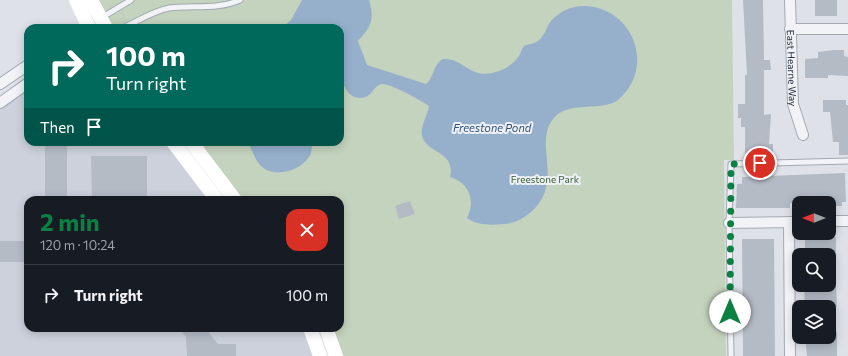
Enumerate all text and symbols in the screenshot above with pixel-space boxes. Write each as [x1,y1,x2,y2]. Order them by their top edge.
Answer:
street label: East Hearne Way [785,29,799,106]
text: 100 m [106,38,186,72]
icon: right [40,40,92,92]
text: Turn right [106,72,186,94]
icon: arrive [83,116,105,138]
text: Then [40,118,75,136]
water label: Freestone Pond [453,121,532,134]
pin [743,146,777,180]
icon: arrive [749,152,771,174]
park label: Freestone Park [511,173,580,185]
north arrow [792,196,836,240]
map controls [792,196,836,344]
text: 2 min [40,207,100,236]
button: close [286,209,328,251]
text: 120 m · 10:24 [40,237,115,253]
button: search [792,248,836,292]
icon: right [40,284,62,306]
text: Turn right [74,286,143,304]
text: 100 m [286,286,328,304]
position arrow [709,291,751,333]
button: layers [792,300,836,344]

